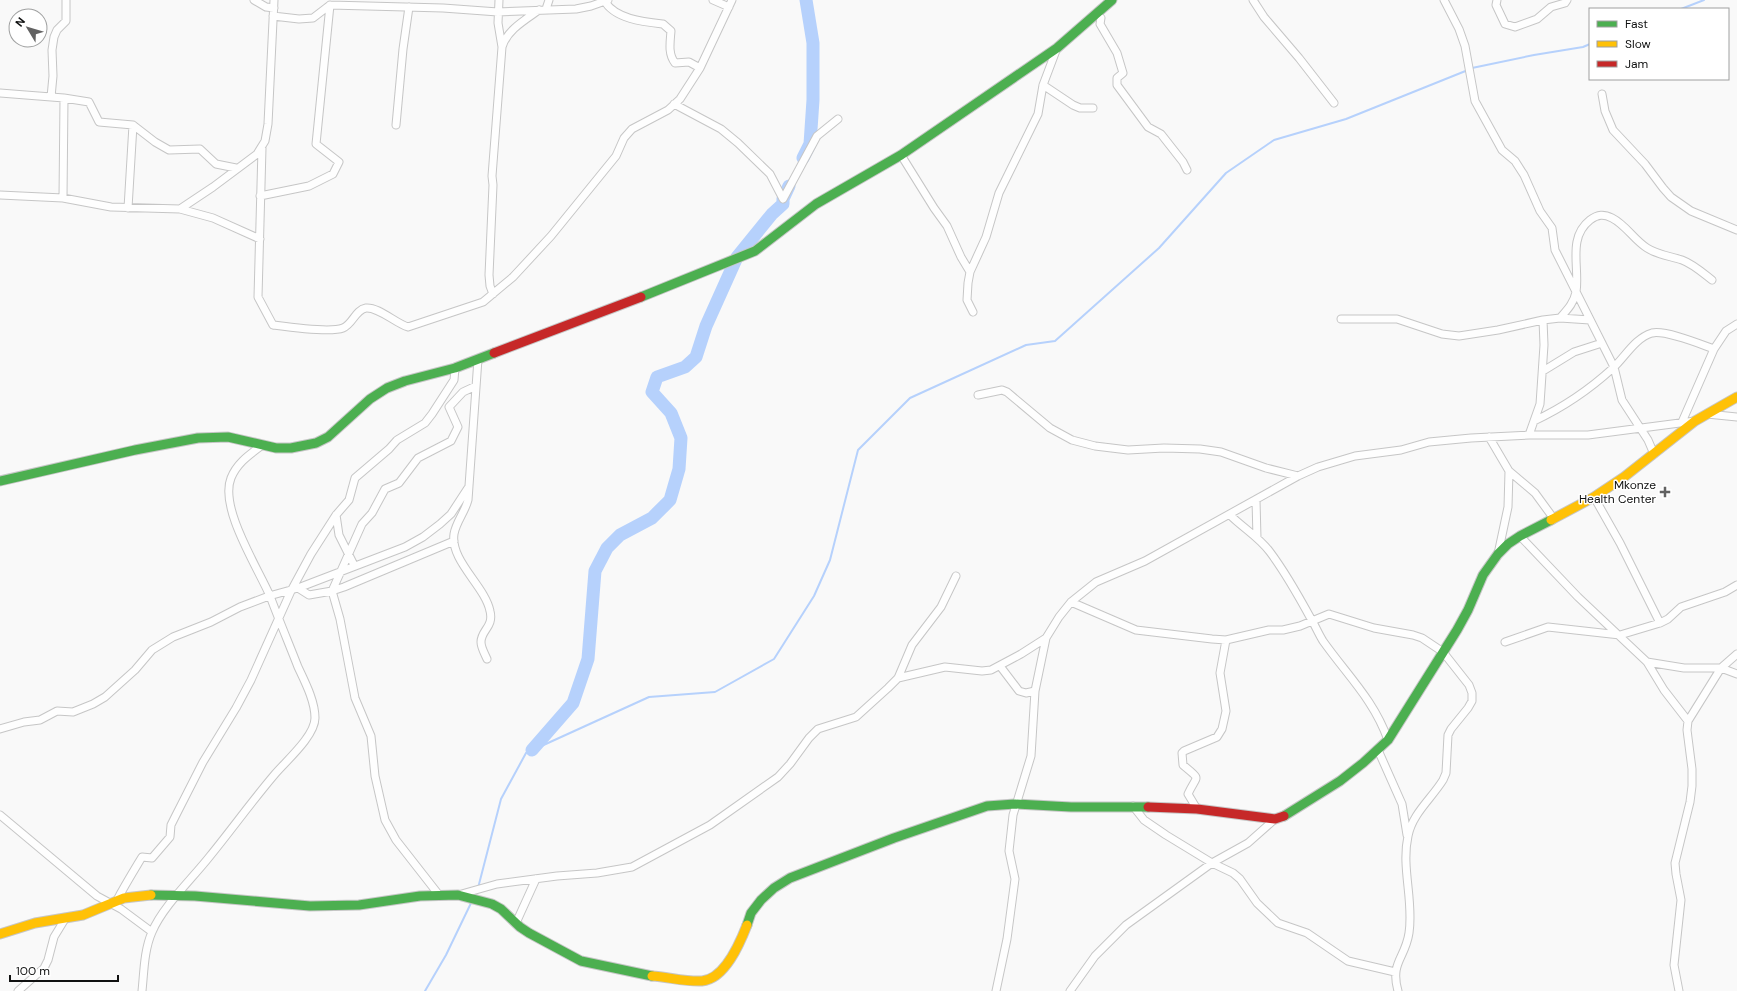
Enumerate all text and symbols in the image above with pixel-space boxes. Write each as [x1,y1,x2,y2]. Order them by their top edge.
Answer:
north arrow [8,8,48,48]
legend [1589,8,1729,80]
text: N [12,14,28,29]
text: Fast [1625,16,1648,32]
text: Slow [1625,36,1651,52]
text: Jam [1625,56,1648,72]
place label: Mkonze Health Center [1579,477,1657,507]
marker: Mkonze Health Center [1659,486,1671,498]
scale bar [10,957,118,983]
text: 100 m [16,963,50,979]

